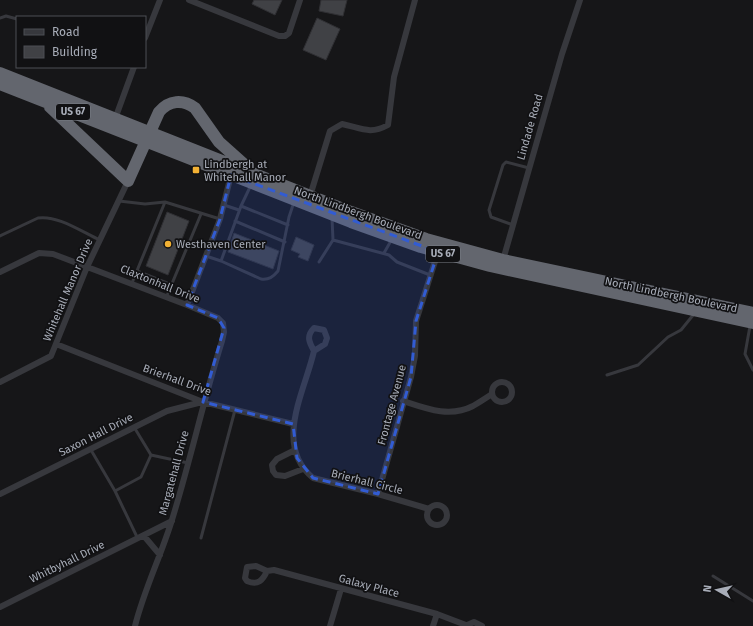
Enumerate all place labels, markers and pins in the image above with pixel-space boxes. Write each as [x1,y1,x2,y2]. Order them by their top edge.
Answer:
place label: Lindbergh at Whitehall Manor [204,158,287,184]
marker: Lindbergh at Whitehall Manor [191,165,201,175]
place label: Westhaven Center [176,238,266,251]
marker: Westhaven Center [163,239,173,249]

